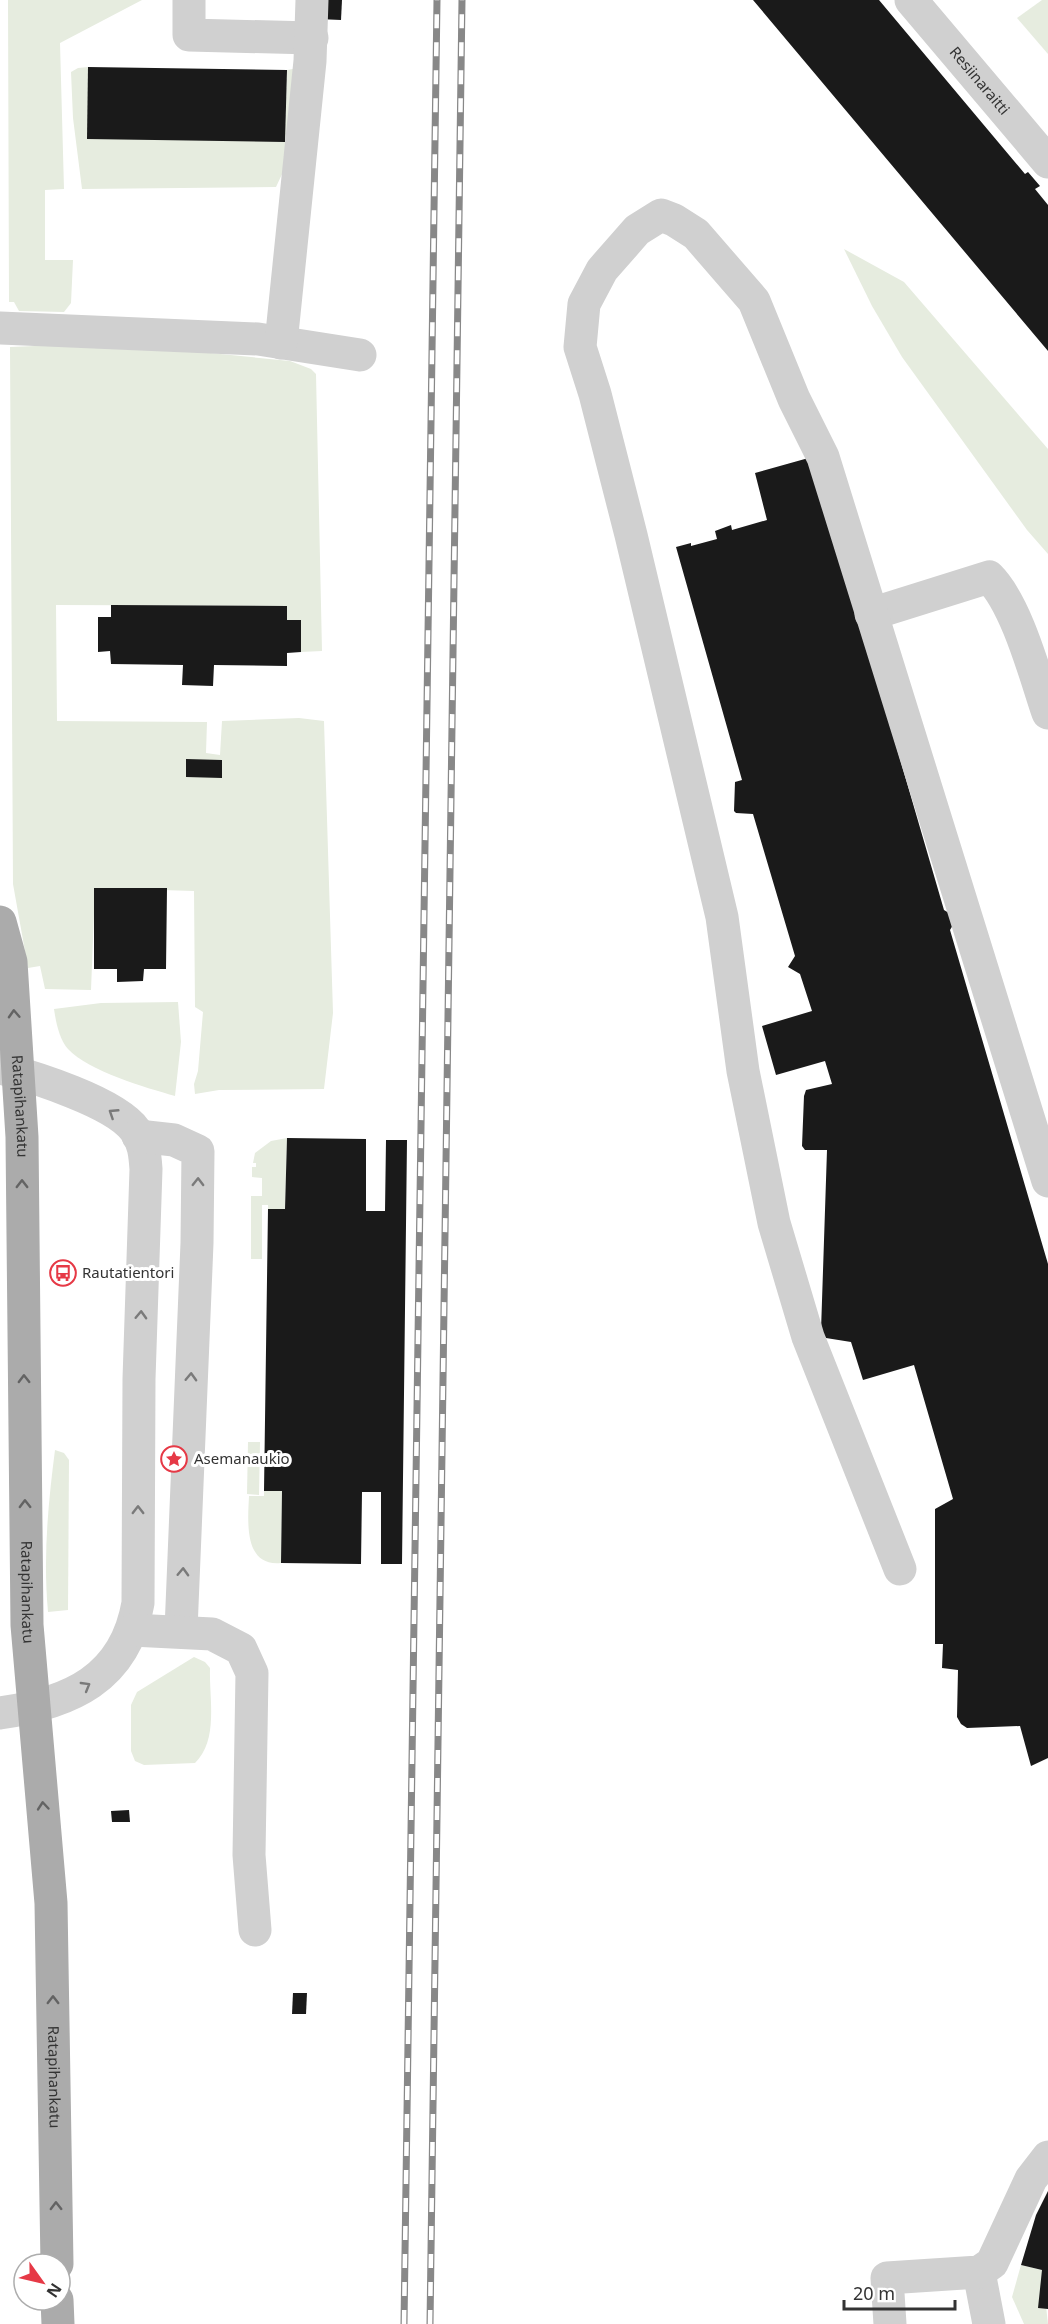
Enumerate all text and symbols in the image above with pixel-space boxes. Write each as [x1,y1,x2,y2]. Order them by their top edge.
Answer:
street label: Resiinaraitti [946,42,1015,119]
one-way arrow [8,1009,21,1018]
street label: Ratapihankatu [8,1054,33,1158]
one-way arrow [109,1109,120,1120]
one-way arrow [191,1178,204,1187]
one-way arrow [16,1180,28,1189]
bus stop icon: Rautatientori [48,1258,78,1288]
place label: Rautatientori [82,1262,174,1282]
one-way arrow [134,1311,147,1320]
one-way arrow [185,1372,197,1381]
one-way arrow [18,1375,30,1384]
place icon: Asemanaukio [159,1444,189,1474]
place label: Asemanaukio [194,1448,290,1468]
one-way arrow [19,1499,31,1508]
one-way arrow [132,1506,144,1515]
street label: Ratapihankatu [17,1541,40,1644]
one-way arrow [177,1567,189,1576]
one-way arrow [80,1682,90,1693]
one-way arrow [37,1801,50,1810]
one-way arrow [47,1996,60,2005]
street label: Ratapihankatu [44,2025,66,2129]
one-way arrow [50,2201,62,2210]
north arrow [12,2252,72,2312]
scale bar [844,2273,955,2311]
text: N [42,2279,67,2302]
text: 20 m [853,2281,895,2305]

